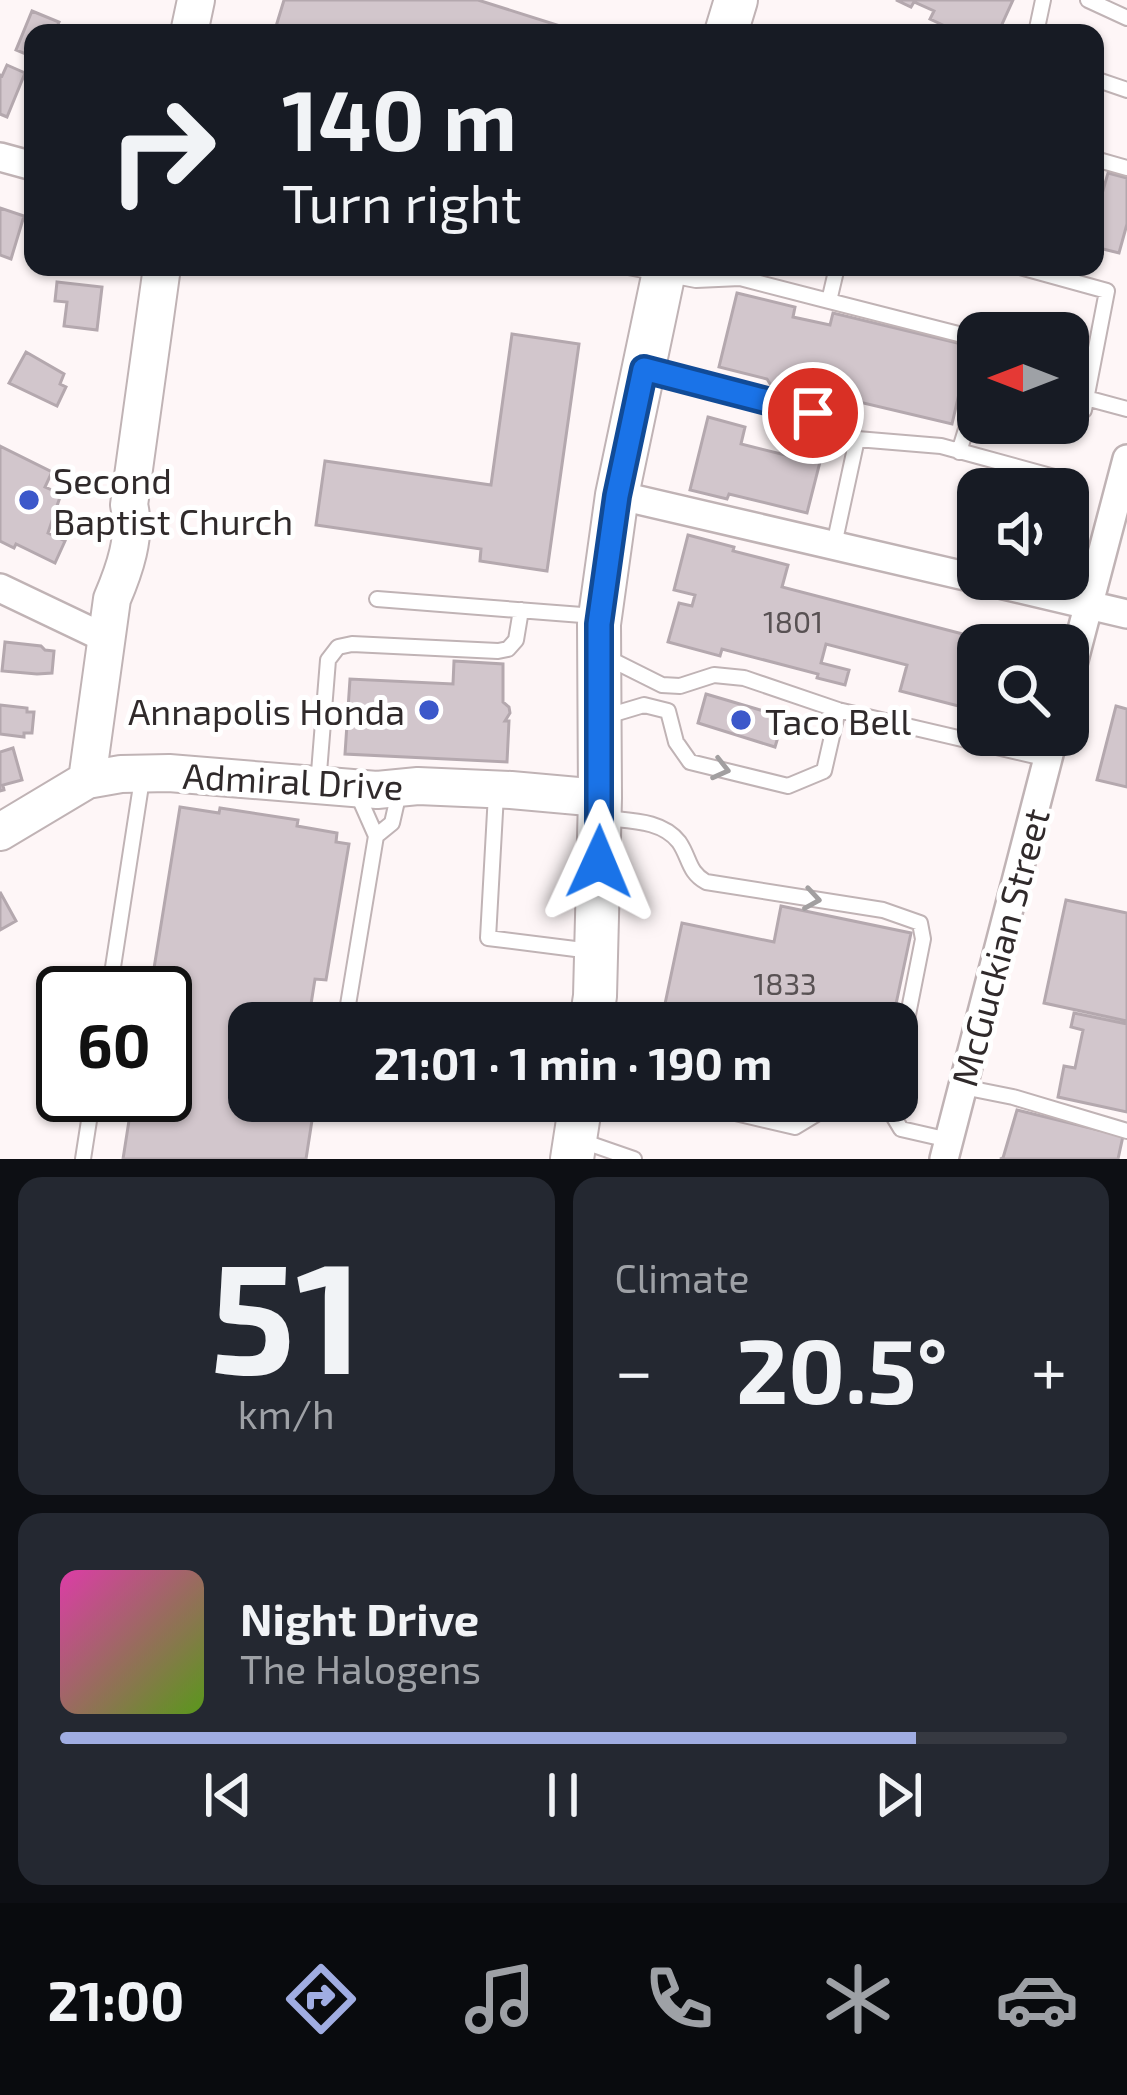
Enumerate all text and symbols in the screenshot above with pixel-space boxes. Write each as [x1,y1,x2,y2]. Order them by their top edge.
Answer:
text: 140 m [282,67,517,168]
icon: right [84,72,240,228]
text: Turn right [282,169,522,234]
north arrow [957,312,1089,444]
map controls [957,312,1089,756]
pin [762,362,864,464]
icon: arrive [780,380,846,446]
place label: Second Baptist Church [53,458,293,542]
button: sound [957,468,1089,600]
marker: Second Baptist Church [16,487,42,513]
house number: 1801 [763,603,823,639]
button: search [957,624,1089,756]
place label: Annapolis Honda [128,689,405,732]
marker: Annapolis Honda [416,697,442,723]
place label: Taco Bell [765,699,911,742]
marker: Taco Bell [728,707,754,733]
street label: Admiral Drive [182,753,404,807]
one-way arrow [711,755,731,780]
position arrow [536,799,662,925]
street label: McGuckian Street [941,803,1057,1091]
one-way arrow [802,885,821,911]
house number: 1833 [753,965,817,1001]
speed limit sign: 60 [36,966,192,1122]
text: 21:01 · 1 min · 190 m [374,1035,772,1089]
text: 51 [209,1218,363,1405]
text: Climate [615,1254,749,1301]
text: 20.5° [736,1314,948,1422]
text: − [615,1329,653,1408]
text: + [1031,1329,1067,1408]
text: km/h [238,1390,335,1437]
text: Night Drive [240,1591,479,1645]
text: The Halogens [240,1645,481,1692]
icon: previous [195,1762,261,1828]
icon: pause [530,1762,596,1828]
icon: next [866,1762,932,1828]
icon: directions [279,1957,363,2041]
icon: music [458,1957,542,2041]
icon: phone [637,1957,721,2041]
icon: climate [816,1957,900,2041]
icon: car [995,1957,1079,2041]
text: 21:00 [48,1967,184,2032]

